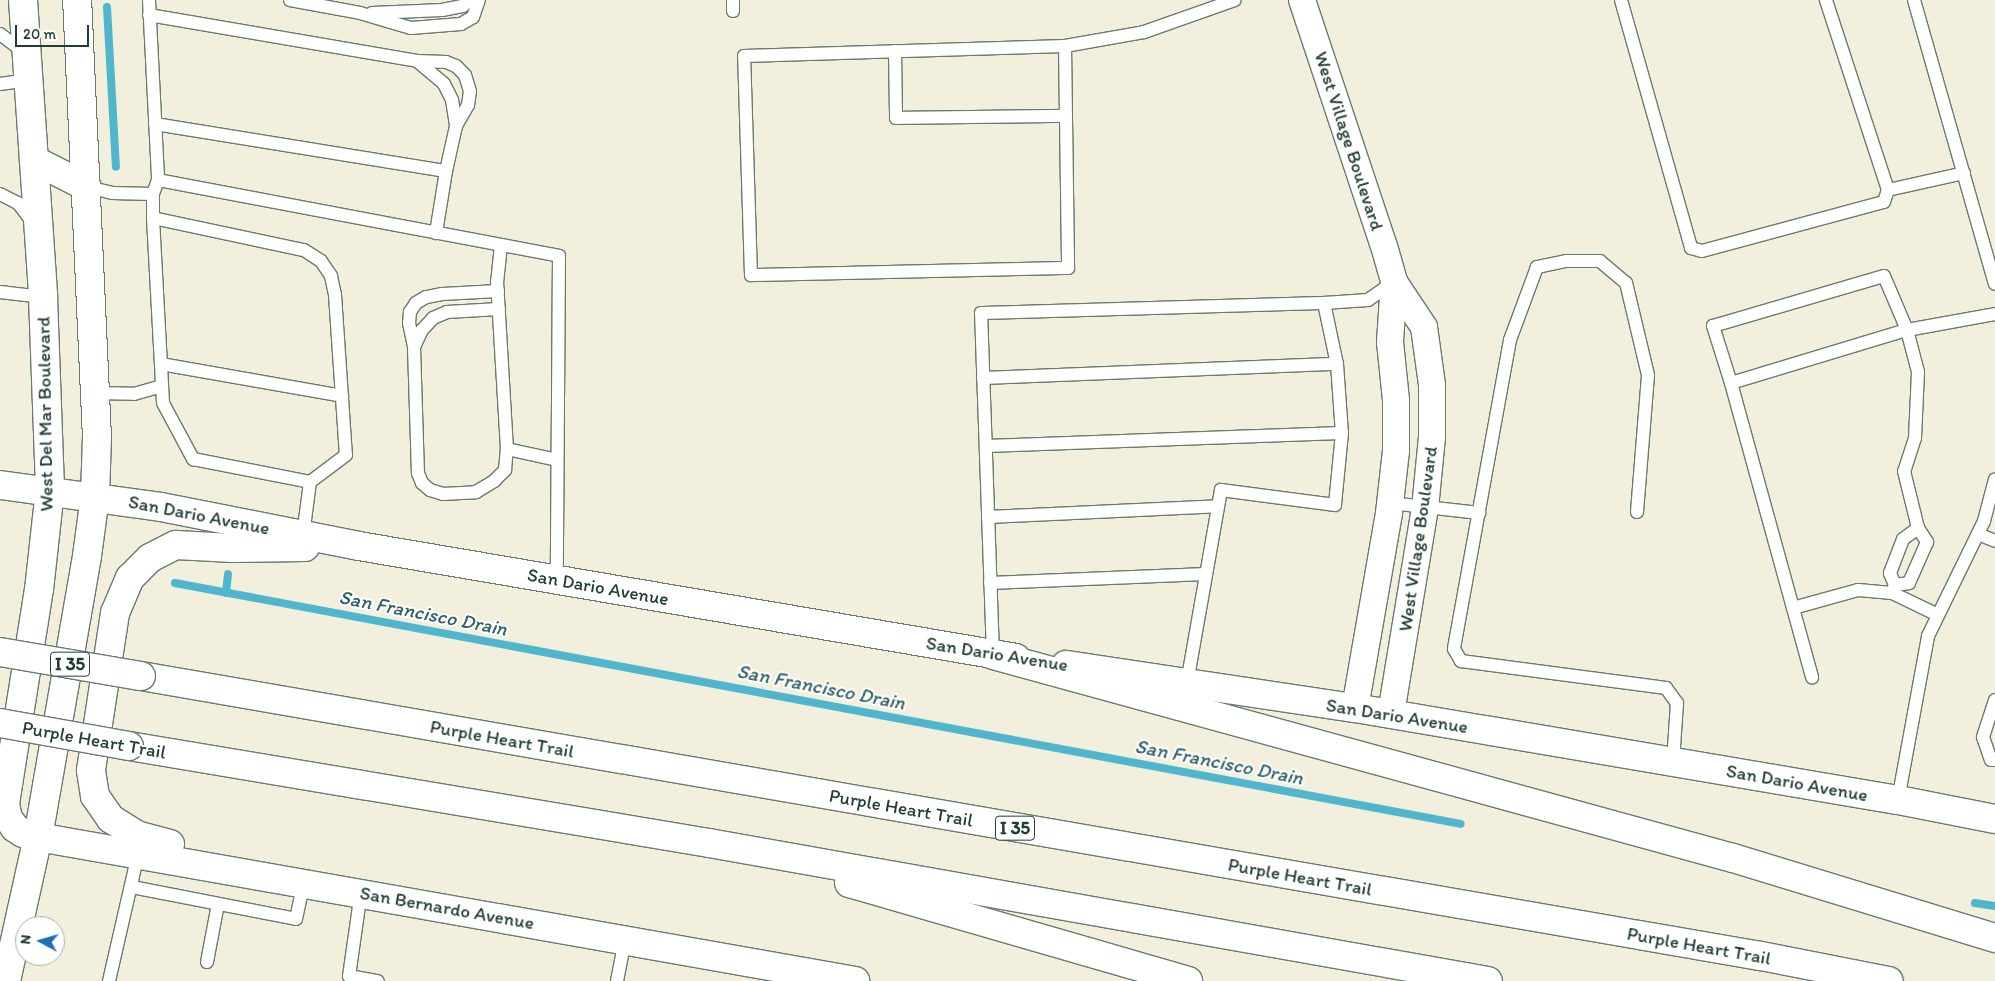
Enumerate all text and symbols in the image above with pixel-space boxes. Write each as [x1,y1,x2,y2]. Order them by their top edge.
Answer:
scale bar [18,15,91,47]
text: 20 m [23,25,56,43]
street label: West Village Boulevard [1309,48,1389,234]
street label: West Del Mar Boulevard [32,316,58,512]
street label: West Village Boulevard [1394,445,1442,633]
street label: San Dario Avenue [126,490,272,540]
street label: San Dario Avenue [525,563,671,611]
water label: San Francisco Drain [337,585,509,641]
street label: San Dario Avenue [924,631,1070,677]
road number: I 35 [49,649,91,680]
water label: San Francisco Drain [735,659,907,715]
street label: San Dario Avenue [1324,693,1470,739]
street label: Purple Heart Trail [429,715,575,763]
street label: Purple Heart Trail [21,716,167,764]
water label: San Francisco Drain [1133,734,1305,790]
street label: San Dario Avenue [1724,759,1870,807]
street label: Purple Heart Trail [828,784,974,832]
road number: I 35 [994,812,1036,844]
street label: Purple Heart Trail [1227,853,1373,901]
street label: San Bernardo Avenue [359,882,535,934]
north arrow [15,916,65,966]
street label: Purple Heart Trail [1626,922,1772,970]
text: N [17,934,35,945]

